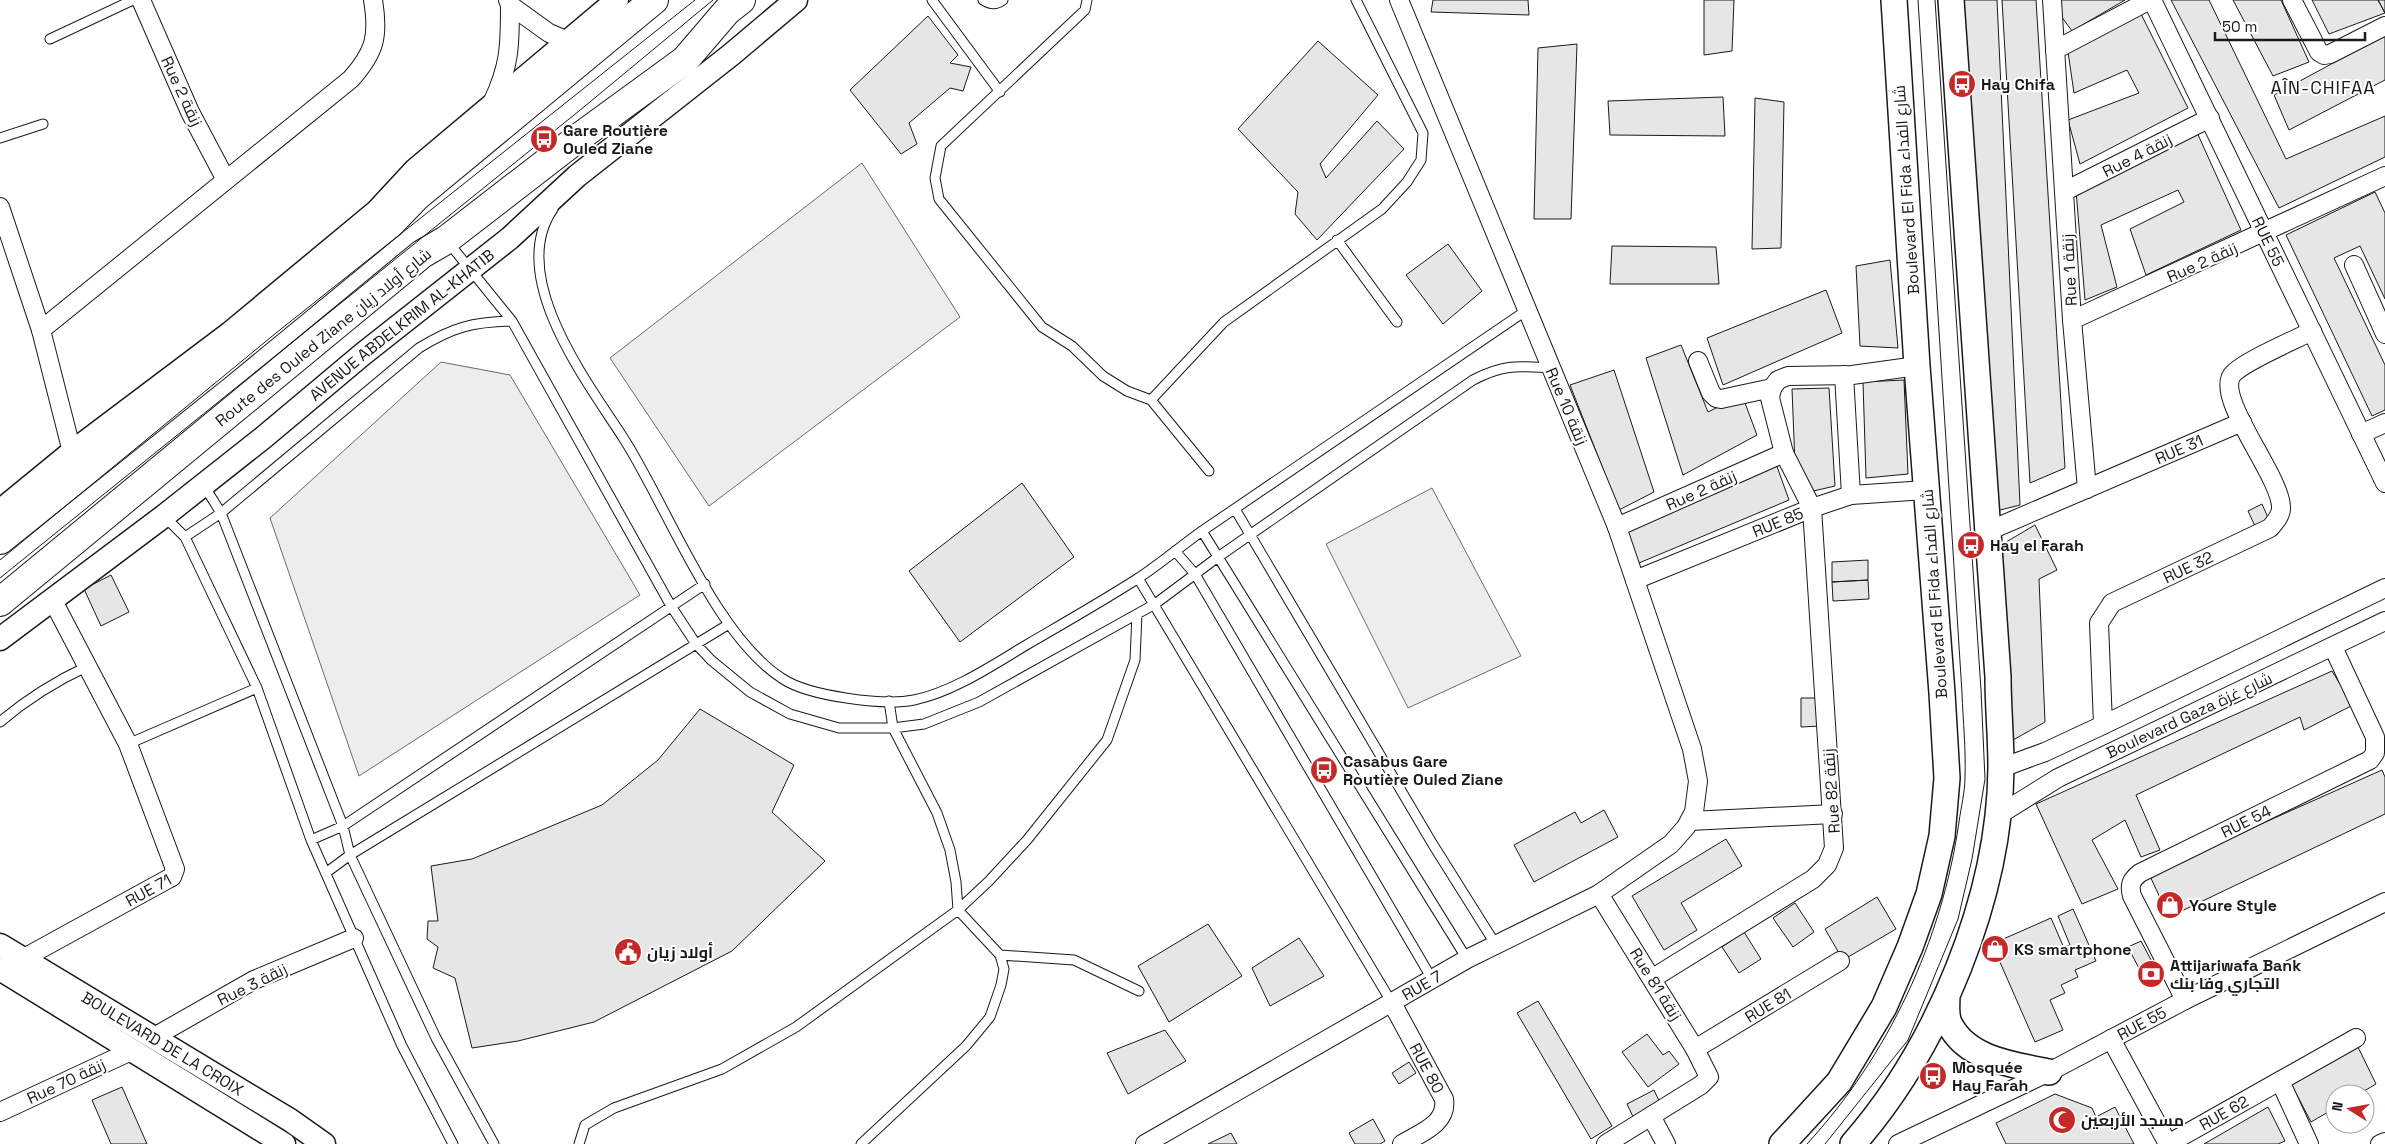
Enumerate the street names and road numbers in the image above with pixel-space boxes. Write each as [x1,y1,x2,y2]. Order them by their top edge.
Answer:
street label: Rue 2 زنقة [156,53,207,130]
street label: Boulevard El Fida شارع الفداء [1889,84,1925,295]
street label: Rue 4 زنقة [2099,129,2176,182]
street label: RUE 55 [2247,213,2289,270]
street label: Rue 1 زنقة [2057,233,2082,307]
street label: Rue 2 زنقة [2164,238,2241,287]
street label: Route des Ouled Ziane شارع أولاد زيان [211,244,436,432]
street label: AVENUE ABDELKRIM AL-KHATIB [305,245,499,406]
street label: Rue 10 زنقة [1541,364,1592,448]
street label: RUE 31 [2152,430,2206,469]
street label: Rue 2 زنقة [1663,466,1740,515]
street label: Boulevard El Fida شارع الفداء [1917,488,1953,699]
street label: RUE 85 [1749,503,1807,542]
street label: RUE 32 [2160,547,2217,588]
street label: Boulevard Gaza شارع غزة [2103,668,2276,764]
street label: Rue 82 زنقة [1818,748,1845,834]
street label: RUE 54 [2217,800,2275,843]
street label: RUE 71 [122,869,175,911]
street label: Rue 81 زنقة [1625,944,1686,1025]
street label: Rue 3 زنقة [214,959,291,1010]
street label: RUE 7 [1398,966,1446,1005]
street label: RUE 81 [1741,983,1795,1027]
street label: BOULEVARD DE LA CROIX [78,987,247,1100]
street label: RUE 55 [2113,1002,2170,1045]
street label: RUE 80 [1405,1040,1449,1097]
street label: Rue 70 زنقة [23,1054,109,1109]
street label: RUE 62 [2196,1091,2252,1135]

